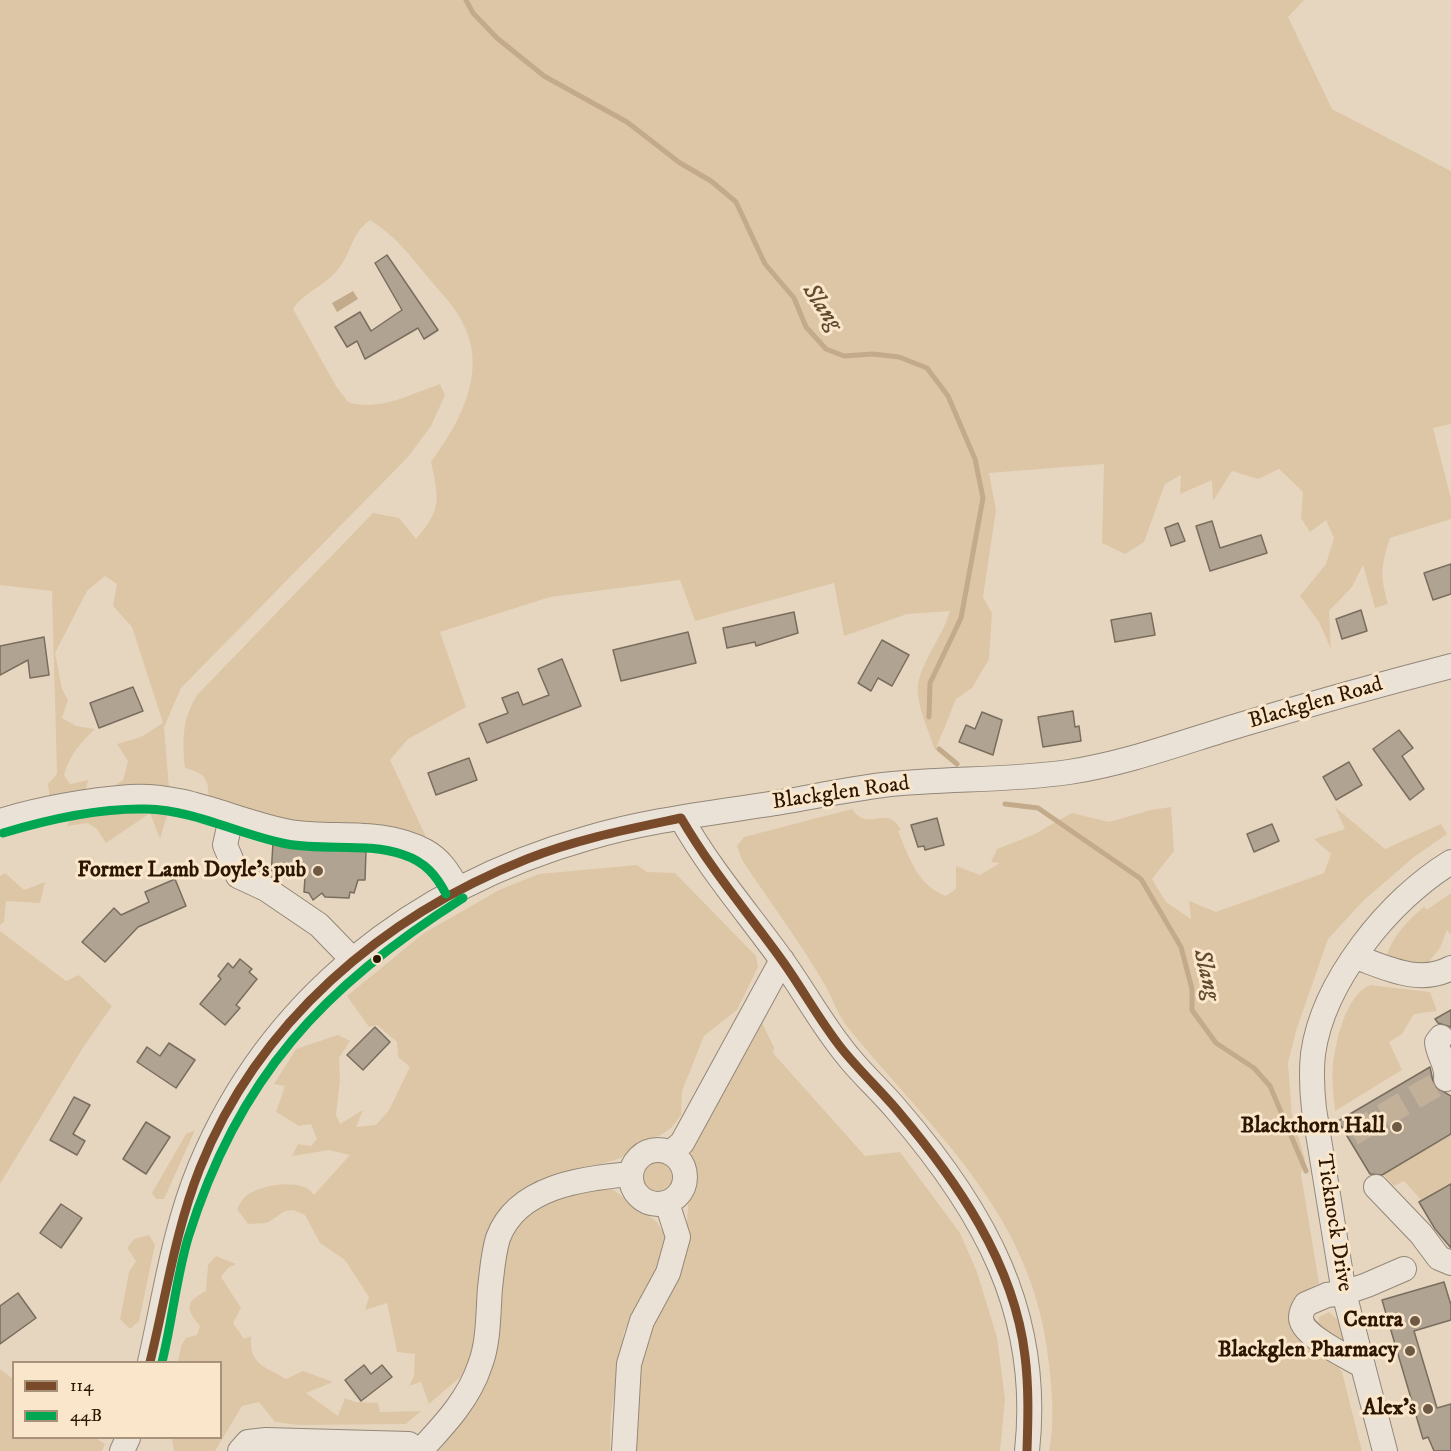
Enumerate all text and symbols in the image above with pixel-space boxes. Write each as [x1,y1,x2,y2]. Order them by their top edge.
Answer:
water label: Slang [795,279,847,337]
street label: Blackglen Road [1246,672,1386,736]
street label: Blackglen Road [771,771,911,817]
place label: Former Lamb Doyle's pub [77,858,306,884]
marker: Former Lamb Doyle's pub [311,864,325,878]
water label: Slang [1185,947,1225,1003]
unlabelled marker [371,953,383,965]
place label: Blackthorn Hall [1240,1114,1385,1140]
marker: Blackthorn Hall [1390,1120,1404,1134]
street label: Ticknock Drive [1309,1152,1357,1294]
place label: Centra [1343,1308,1403,1334]
marker: Centra [1408,1314,1422,1328]
place label: Blackglen Pharmacy [1218,1338,1398,1364]
marker: Blackglen Pharmacy [1403,1344,1417,1358]
legend [12,1361,222,1439]
text: 114 [70,1375,94,1397]
place label: Alex's [1363,1396,1416,1422]
marker: Alex's [1421,1402,1435,1416]
text: 44B [70,1405,102,1427]

